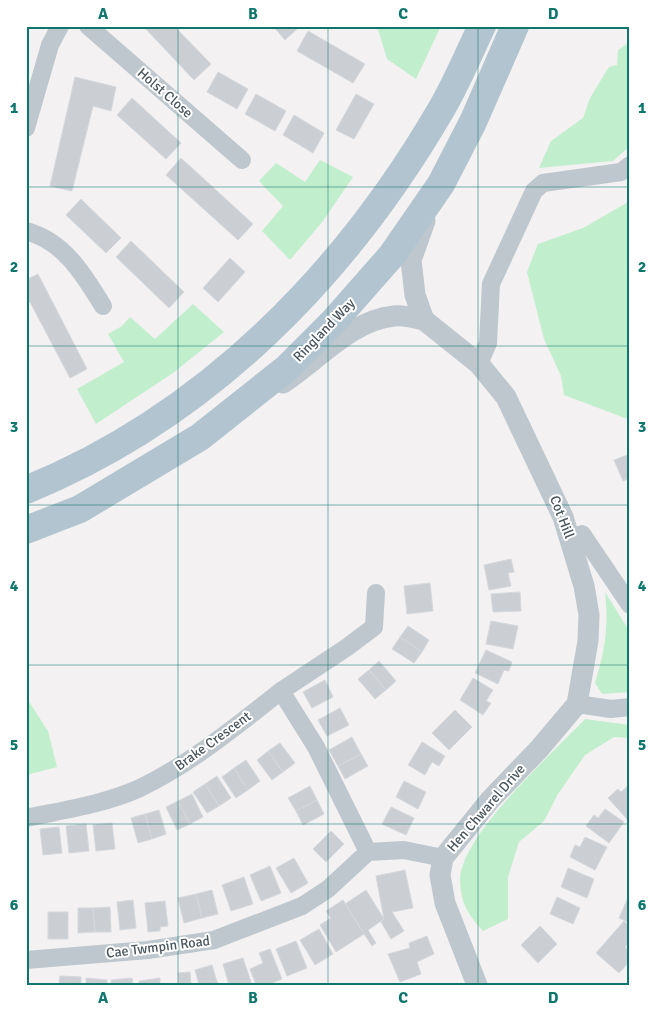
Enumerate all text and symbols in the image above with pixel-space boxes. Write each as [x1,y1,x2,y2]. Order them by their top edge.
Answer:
text: A [98,4,109,24]
text: B [248,4,258,24]
text: C [398,4,408,24]
text: D [548,4,559,24]
street label: Holst Close [134,64,196,122]
text: 1 [10,98,19,118]
text: 1 [638,98,647,118]
text: 2 [10,257,18,277]
text: 2 [638,257,646,277]
street label: Ringland Way [290,294,359,365]
text: 3 [10,417,18,437]
text: 3 [638,417,646,437]
street label: Cot Hill [546,493,578,541]
text: 4 [10,576,19,596]
text: 4 [638,576,647,596]
street label: Brake Crescent [172,708,254,774]
text: 5 [10,735,18,755]
text: 5 [638,735,646,755]
street label: Hen Chwarel Drive [443,761,529,855]
text: 6 [10,895,19,915]
text: 6 [638,895,647,915]
street label: Cae Twmpin Road [105,932,211,962]
text: A [98,988,109,1008]
text: B [248,988,258,1008]
text: C [398,988,408,1008]
text: D [548,988,559,1008]

